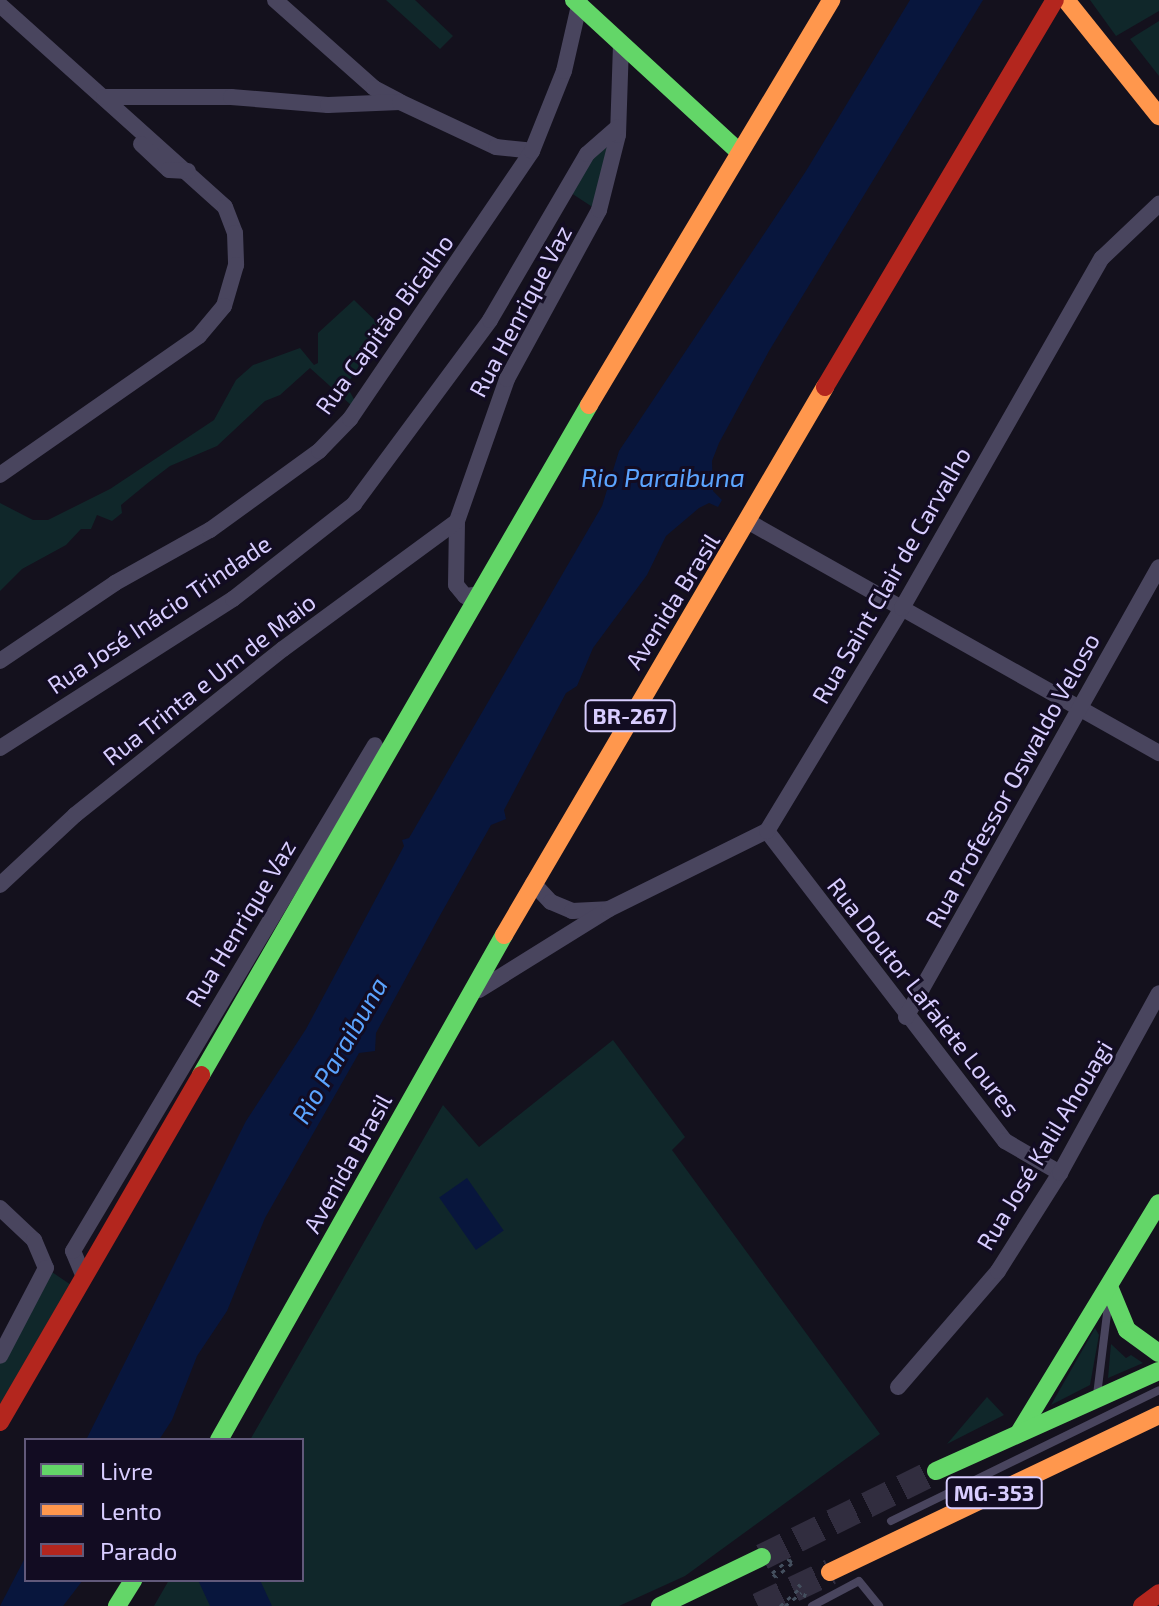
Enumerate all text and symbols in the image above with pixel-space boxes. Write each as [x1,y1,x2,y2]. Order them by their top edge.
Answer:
street label: Rua Henrique Vaz [463,220,577,402]
street label: Rua Capitão Bicalho [309,228,459,420]
street label: Rua Saint Clair de Carvalho [806,441,976,709]
water label: Rio Paraibuna [581,461,745,493]
street label: Rua José Inácio Trindade [41,528,277,700]
street label: Avenida Brasil [619,528,725,674]
street label: Rua Trinta e Um de Maio [97,587,321,771]
street label: Rua Professor Oswaldo Veloso [919,627,1105,933]
road number: BR-267 [584,698,676,734]
street label: Rua Henrique Vaz [179,834,301,1012]
street label: Rua Doutor Lafaiete Loures [822,871,1026,1123]
water label: Rio Paraibuna [284,971,394,1129]
street label: Rua José Kalil Ahouagi [970,1034,1118,1256]
street label: Avenida Brasil [297,1088,397,1238]
legend [24,1438,304,1582]
text: Livre [100,1456,153,1485]
road number: MG-353 [944,1475,1044,1511]
text: Lento [100,1496,162,1525]
text: Parado [100,1536,177,1565]

